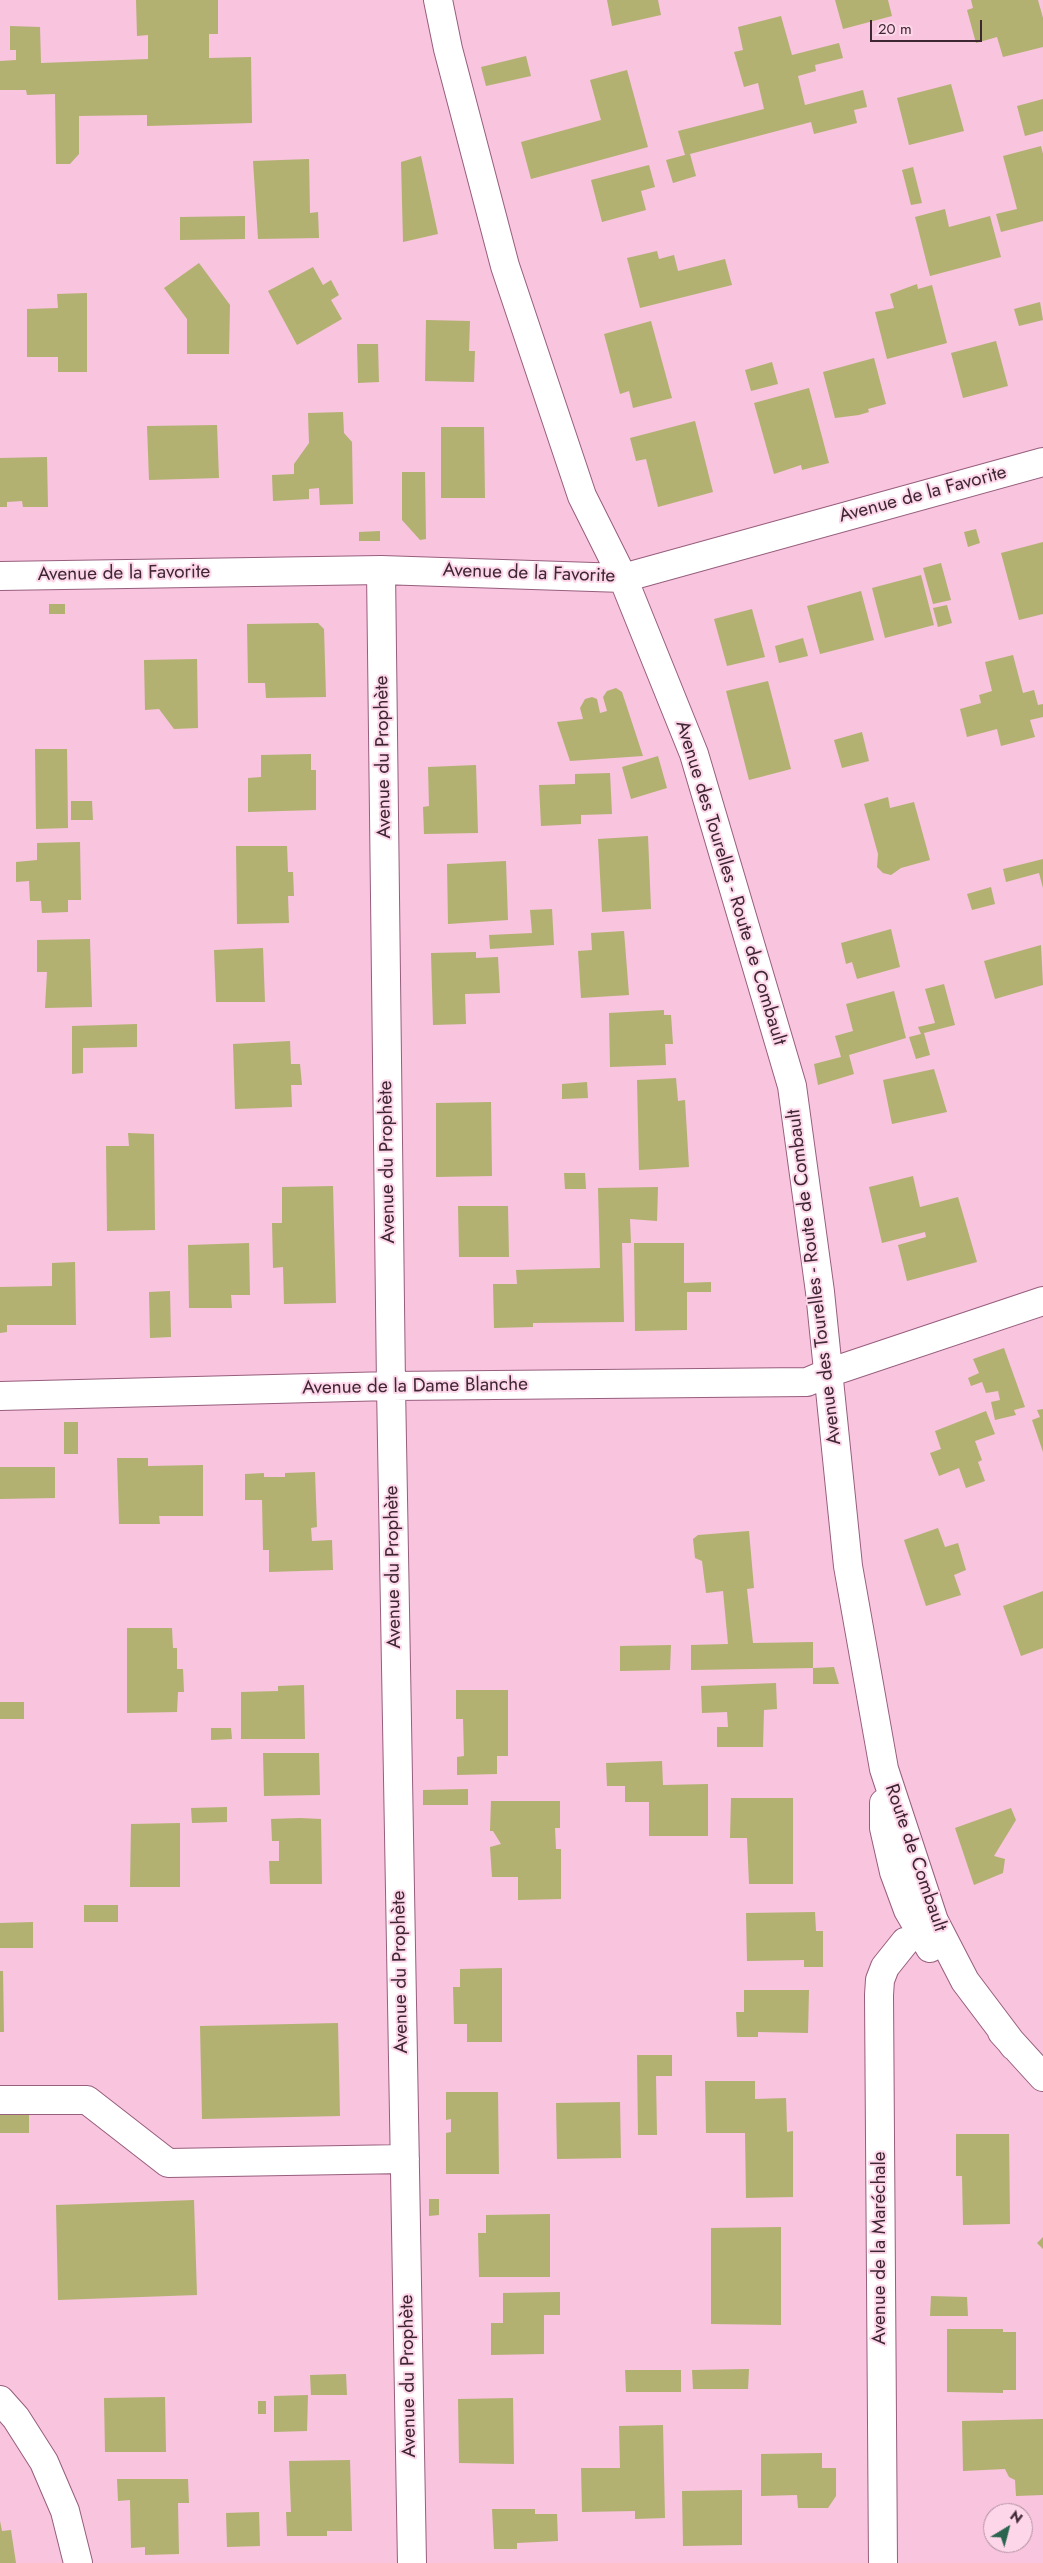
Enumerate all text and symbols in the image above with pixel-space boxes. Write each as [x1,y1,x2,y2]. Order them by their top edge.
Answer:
scale bar [873,10,986,42]
text: 20 m [878,18,912,40]
street label: Avenue de la Favorite [837,462,1009,528]
street label: Avenue de la Favorite [442,560,616,588]
street label: Avenue de la Favorite [37,561,211,587]
street label: Avenue du Prophète [371,675,397,839]
street label: Avenue des Tourelles - Route de Combault [670,718,790,1048]
street label: Avenue du Prophète [375,1080,401,1244]
street label: Avenue des Tourelles - Route de Combault [783,1108,847,1446]
street label: Avenue de la Dame Blanche [302,1374,528,1400]
street label: Avenue du Prophète [381,1485,407,1649]
street label: Route de Combault [879,1781,951,1935]
street label: Avenue du Prophète [388,1890,414,2054]
street label: Avenue de la Maréchale [869,2151,891,2345]
street label: Avenue du Prophète [396,2294,422,2458]
north arrow [983,2503,1033,2553]
text: N [1006,2505,1027,2528]

